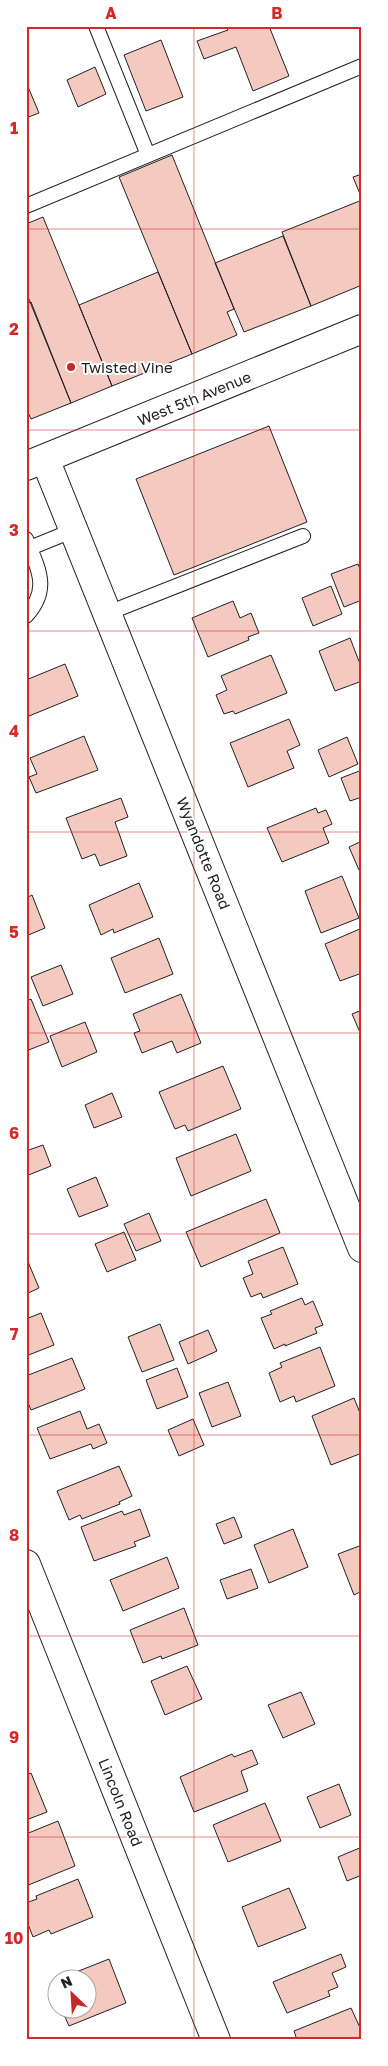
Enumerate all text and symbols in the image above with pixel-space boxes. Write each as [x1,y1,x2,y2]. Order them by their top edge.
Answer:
text: A [105,3,117,23]
text: B [271,3,283,23]
text: 1 [10,118,18,138]
text: 2 [9,319,19,339]
place label: Twisted Vine [81,358,173,376]
marker: Twisted Vine [65,361,77,373]
street label: West 5th Avenue [135,367,254,429]
text: 3 [9,520,19,540]
text: 4 [9,721,19,741]
street label: Wyandotte Road [173,794,235,912]
text: 5 [9,922,19,942]
text: 6 [9,1123,19,1143]
text: 7 [10,1324,19,1344]
text: 8 [9,1525,19,1545]
text: 9 [9,1727,19,1747]
street label: Lincoln Road [95,1755,147,1849]
text: 10 [5,1928,23,1948]
north arrow [48,1968,98,2018]
text: N [58,1972,75,1992]

